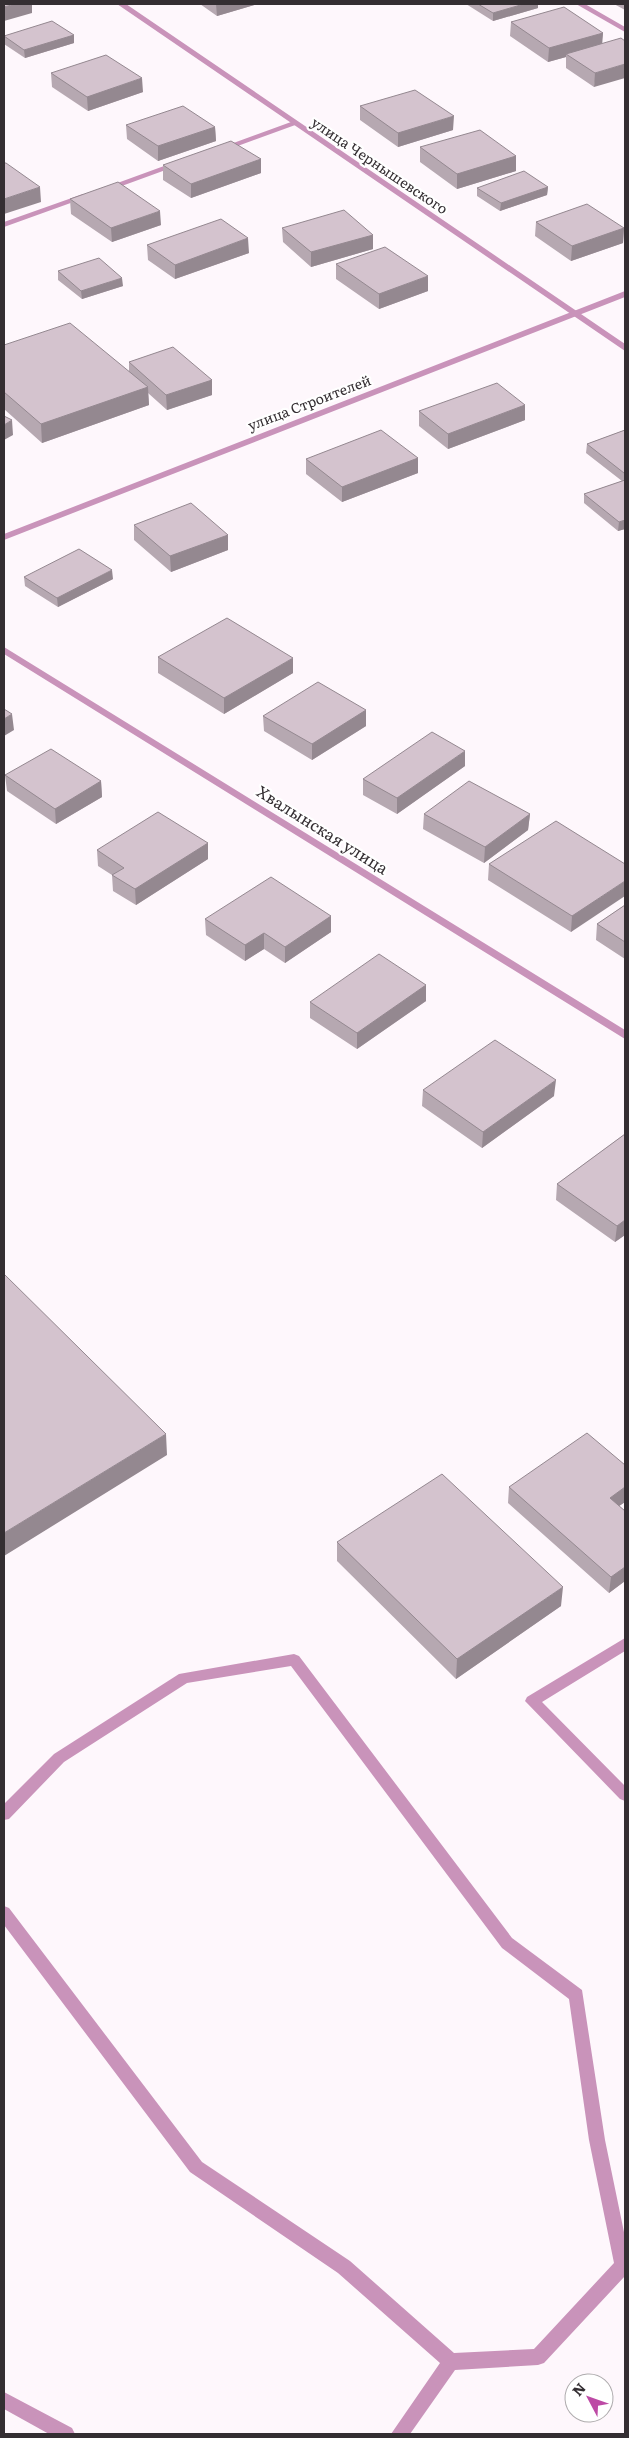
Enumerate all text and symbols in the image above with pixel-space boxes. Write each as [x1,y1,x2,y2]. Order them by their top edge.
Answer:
street label: улица Чернышевского [308,112,452,218]
street label: улица Строителей [244,369,374,435]
street label: Хвалынская улица [253,779,394,879]
north arrow [564,2373,614,2423]
text: N [567,2378,590,2400]

